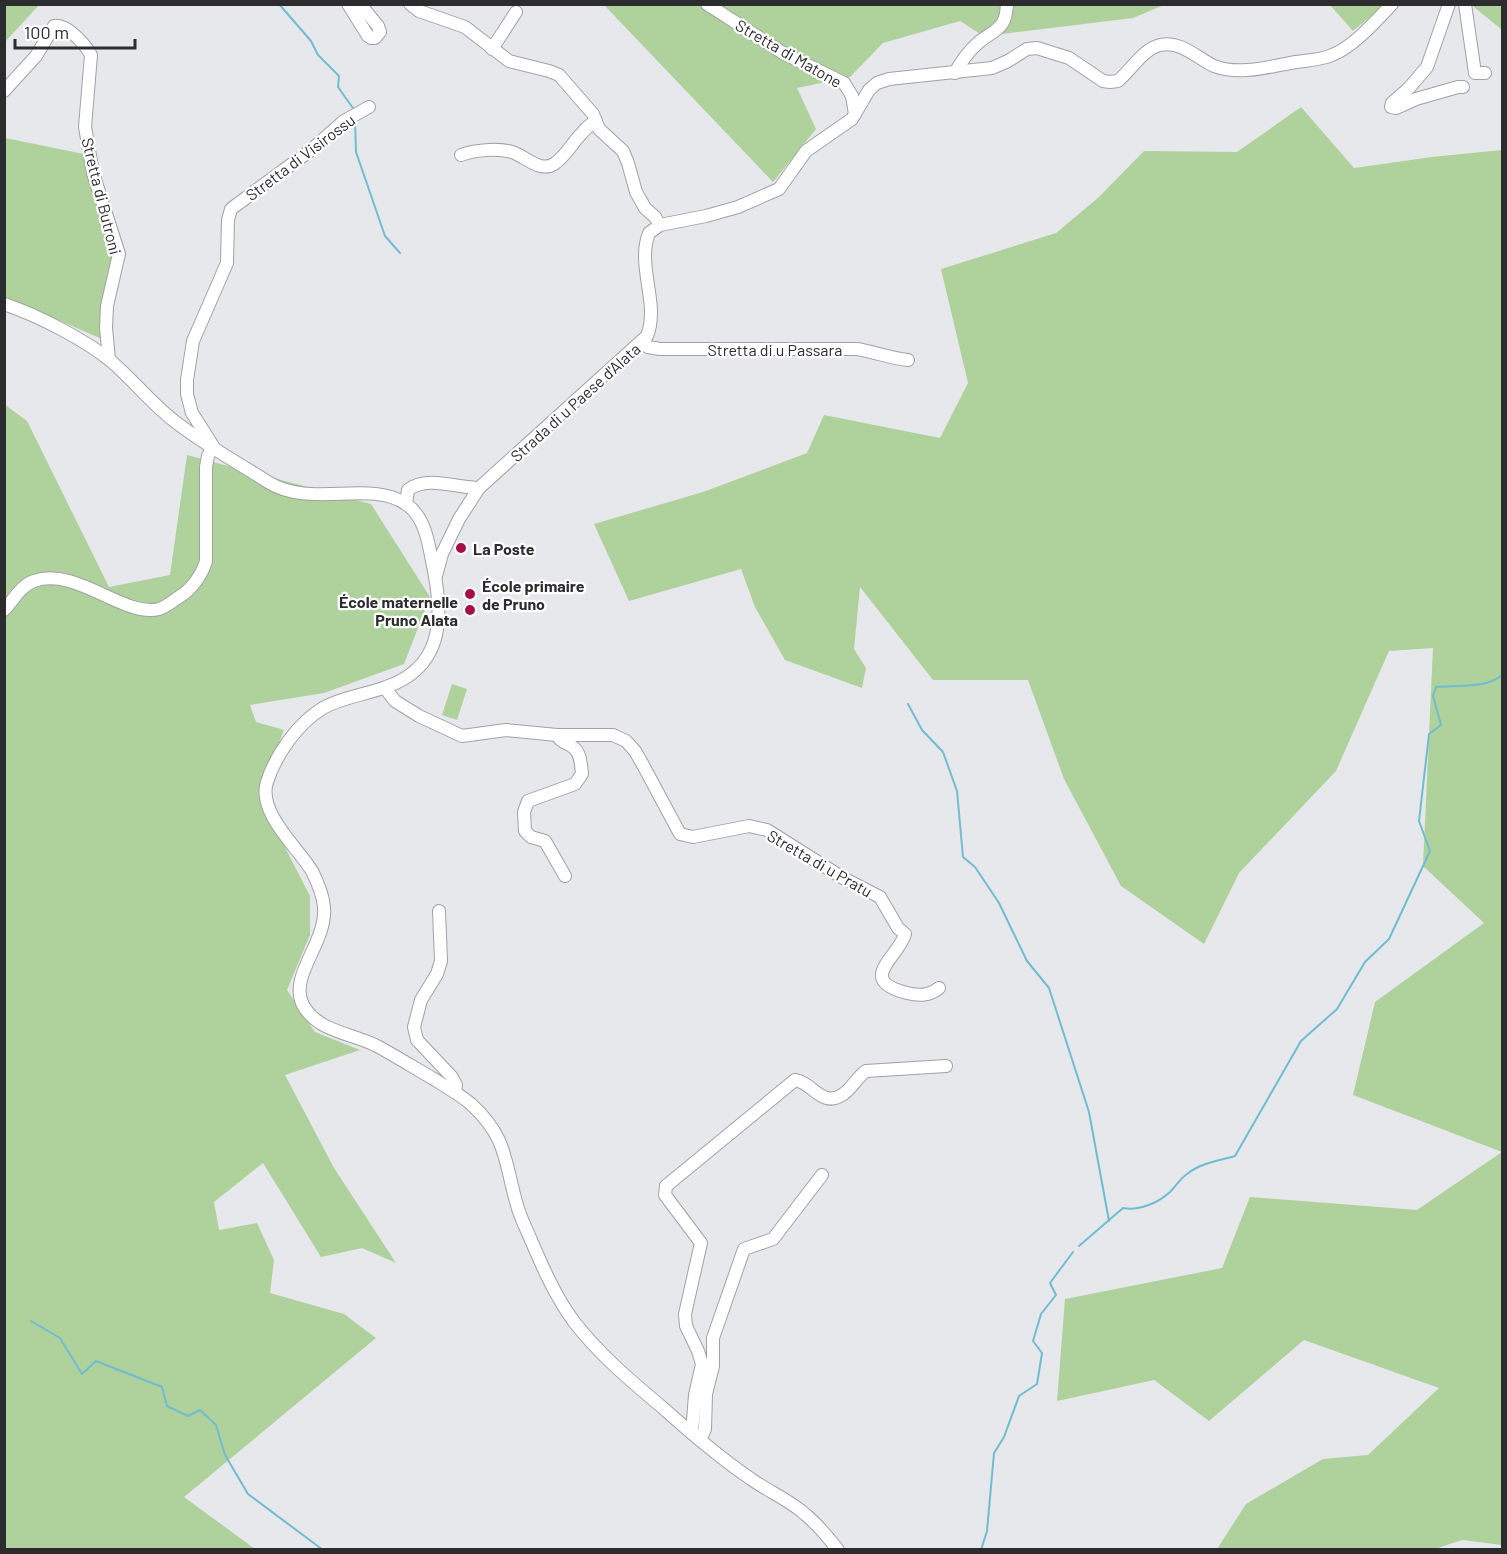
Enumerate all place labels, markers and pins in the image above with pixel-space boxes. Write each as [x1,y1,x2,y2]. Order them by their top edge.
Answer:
place label: La Poste [473,539,535,558]
marker: La Poste [454,541,468,555]
place label: École primaire de Pruno [482,576,585,613]
marker: École primaire de Pruno [463,587,477,601]
place label: École maternelle Pruno Alata [339,592,458,629]
marker: École maternelle Pruno Alata [463,603,477,617]

